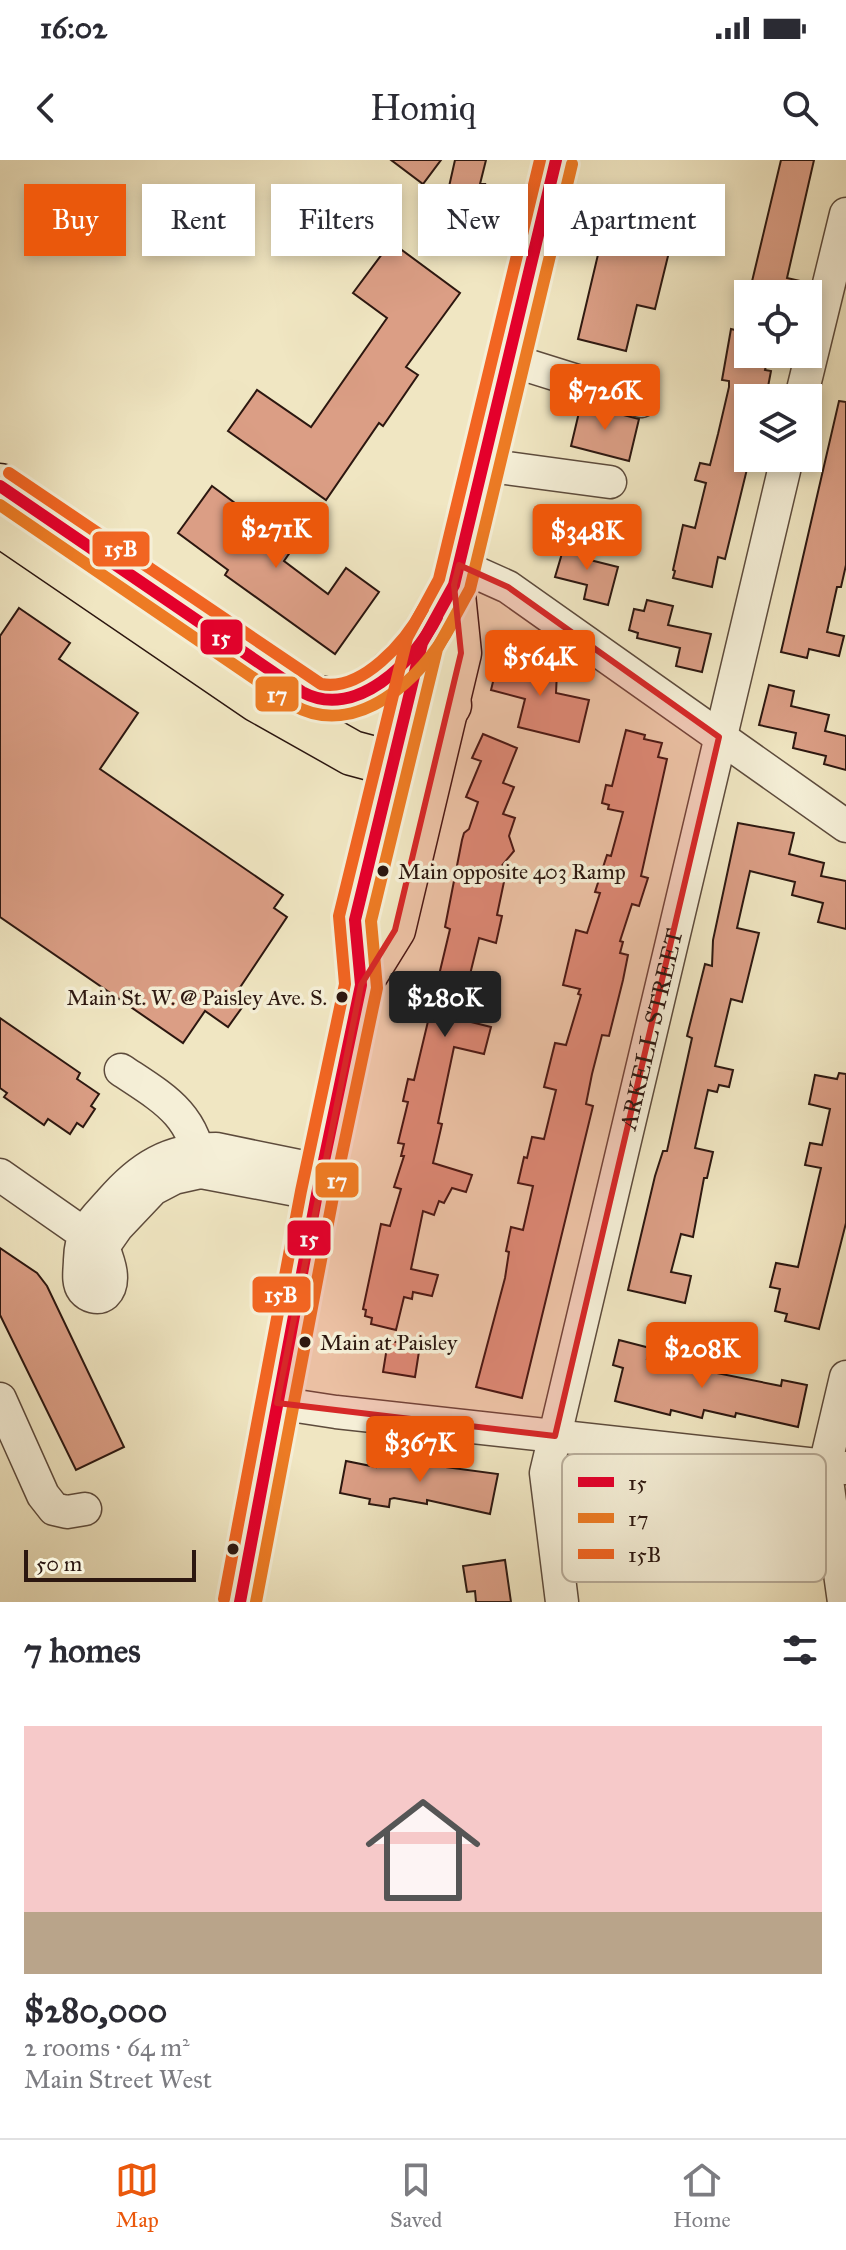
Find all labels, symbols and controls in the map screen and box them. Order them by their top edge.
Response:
text: 16:02 [40,10,107,46]
icon: back [24,86,68,130]
text: Homiq [370,86,476,130]
icon: search [778,86,822,130]
chip: Buy [24,184,126,256]
chip: Rent [142,184,255,256]
chip: Filters [271,184,402,256]
chip: New [418,184,528,256]
chip: Apartment [544,184,725,256]
map controls [734,280,822,472]
button: locate [734,280,822,368]
pin: $726K [549,364,661,432]
text: $726K [568,374,642,406]
button: layers [734,384,822,472]
pin: $271K [220,502,332,570]
pin: $348K [531,504,643,572]
text: $271K [241,512,311,544]
text: $348K [551,514,623,546]
line badge: 15B [91,530,151,568]
text: 15B [104,535,138,562]
line badge: 15 [199,618,244,656]
text: 15 [212,624,231,651]
pin: $564K [484,630,596,698]
text: $564K [503,640,577,672]
line badge: 17 [254,675,300,713]
text: 17 [267,681,287,708]
place label: Main opposite 403 Ramp [398,858,626,885]
marker: Main opposite 403 Ramp [375,863,391,879]
street label: ARKELL STREET [613,926,690,1134]
pin: $280K [389,971,501,1039]
text: $280K [407,981,483,1013]
place label: Main St. W. @ Paisley Ave. S. [67,984,327,1011]
marker: Main St. W. @ Paisley Ave. S. [334,989,350,1005]
line badge: 17 [314,1161,360,1199]
text: 17 [327,1167,347,1194]
line badge: 15 [286,1219,332,1257]
text: 15 [300,1225,319,1252]
line badge: 15B [251,1275,312,1314]
text: 15B [264,1281,298,1308]
pin: $208K [646,1322,758,1390]
place label: Main at Paisley [320,1329,458,1356]
text: $208K [664,1332,740,1364]
marker: Main at Paisley [297,1334,313,1350]
pin: $367K [364,1416,476,1484]
text: $367K [384,1426,456,1458]
legend [562,1454,826,1582]
text: 15 [628,1469,647,1496]
text: 17 [628,1505,648,1532]
unlabelled marker [225,1541,241,1557]
text: 15B [628,1541,661,1568]
scale bar [24,1546,196,1582]
text: 50 m [36,1550,82,1577]
icon: filters [778,1628,822,1672]
text: 7 homes [24,1630,141,1671]
icon: home [351,1778,495,1922]
text: $280,000 [24,1990,167,2031]
text: 2 rooms · 64 m² [24,2031,190,2063]
text: Main Street West [24,2063,212,2095]
tab: Map [115,2158,159,2233]
tab: Saved [390,2158,442,2233]
tab: Home [673,2158,731,2233]

